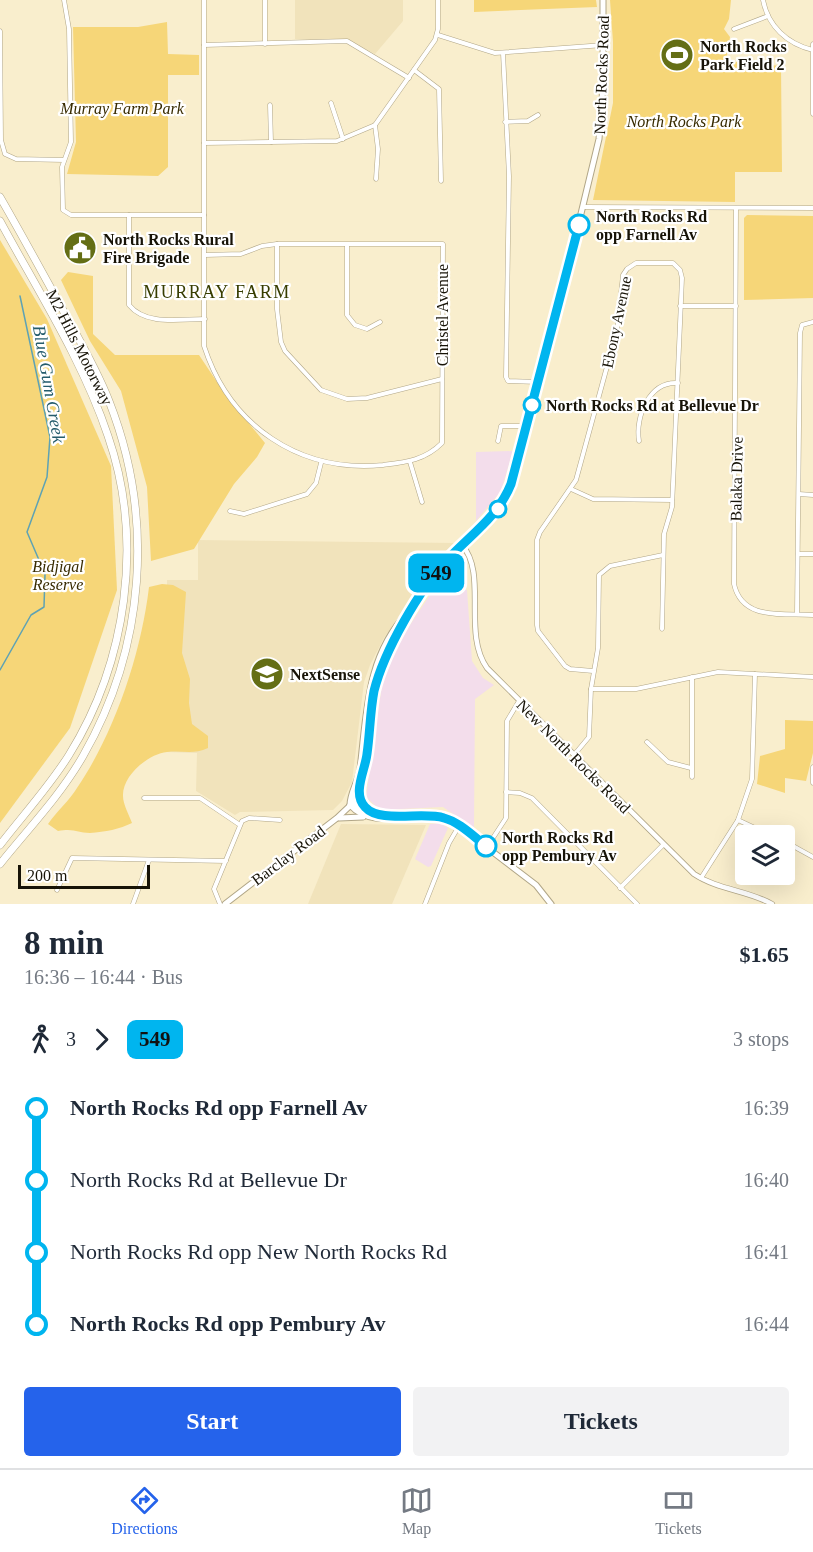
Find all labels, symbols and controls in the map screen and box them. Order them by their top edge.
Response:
street label: North Rocks Road [591,15,612,135]
sports icon: North Rocks Park Field 2 [659,37,695,73]
place label: North Rocks Park Field 2 [700,38,787,73]
park label: Murray Farm Park [59,100,185,118]
park label: North Rocks Park [626,113,742,130]
place label: North Rocks Rd opp Farnell Av [596,208,707,244]
marker: North Rocks Rd opp Farnell Av [568,214,590,236]
public building icon: North Rocks Rural Fire Brigade [62,230,98,266]
place label: North Rocks Rural Fire Brigade [103,231,234,267]
street label: Christel Avenue [434,264,451,366]
street label: Ebony Avenue [598,275,635,370]
district label: MURRAY FARM [143,282,291,302]
street label: M2 Hills Motorway [42,286,116,409]
water label: Blue Gum Creek [29,324,69,445]
marker: North Rocks Rd at Bellevue Dr [523,396,541,414]
place label: North Rocks Rd at Bellevue Dr [546,397,759,414]
street label: Balaka Drive [727,436,746,522]
unlabelled marker [489,500,507,518]
line badge: 549 [402,554,470,592]
park label: Bidjigal Reserve [32,558,84,593]
text: 549 [420,561,452,585]
school or university icon: NextSense [249,656,285,692]
place label: NextSense [290,666,360,683]
street label: New North Rocks Road [513,696,634,817]
street label: Barclay Road [248,822,329,889]
map controls [735,825,795,885]
button: layers [735,825,795,885]
place label: North Rocks Rd opp Pembury Av [502,829,616,865]
marker: North Rocks Rd opp Pembury Av [475,835,497,857]
scale bar [18,862,150,890]
text: 200 m [27,867,67,884]
text: 8 min [24,925,104,961]
text: $1.65 [740,942,789,967]
text: 16:36 – 16:44 · Bus [24,966,183,988]
icon: walk [24,1023,57,1056]
icon: forward [85,1023,118,1056]
text: 549 [139,1027,171,1051]
text: 3 [66,1028,76,1050]
text: 3 stops [733,1028,789,1050]
text: North Rocks Rd opp Farnell Av [70,1095,367,1120]
text: 16:39 [743,1097,789,1119]
text: North Rocks Rd at Bellevue Dr [70,1167,347,1192]
text: 16:40 [743,1169,789,1191]
text: North Rocks Rd opp New North Rocks Rd [70,1239,447,1264]
text: 16:41 [743,1241,789,1263]
text: North Rocks Rd opp Pembury Av [70,1311,386,1336]
text: 16:44 [743,1313,789,1335]
button: Start [24,1387,401,1456]
button: Tickets [413,1387,789,1456]
tab: Directions [111,1484,178,1538]
tab: Map [400,1484,433,1538]
tab: Tickets [655,1484,702,1538]

